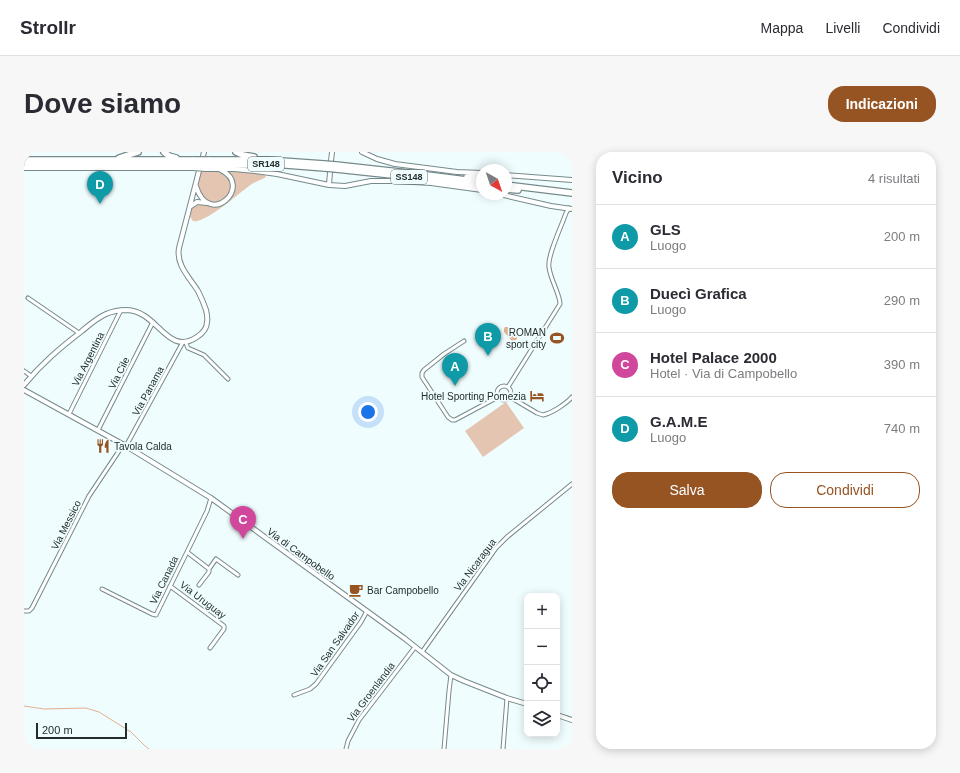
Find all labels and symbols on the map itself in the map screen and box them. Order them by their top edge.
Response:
road number: SR148 [248,157,284,171]
north arrow [476,164,512,200]
road number: SS148 [391,170,427,184]
pin: D [87,171,113,204]
pin: B [475,323,501,356]
place label: ROMAN sport city [506,327,546,350]
street label: Via Argentina [70,330,107,388]
sports icon: ROMAN sport city [549,330,565,346]
pin: A [442,353,468,386]
street label: Via Cile [106,355,132,391]
street label: Via Panama [130,364,166,417]
hotel icon: Hotel Sporting Pomezia [529,388,545,404]
place label: Hotel Sporting Pomezia [421,391,526,402]
your location [358,402,378,422]
restaurant icon: Tavola Calda [95,438,111,454]
place label: Tavola Calda [114,441,172,452]
street label: Via Messico [49,498,83,551]
pin: C [230,506,256,539]
street label: Via di Campobello [265,526,337,583]
street label: Via Nicaragua [452,536,499,593]
street label: Via Canada [148,554,181,606]
street label: Via Uruguay [178,579,228,621]
cafe icon: Bar Campobello [348,582,364,598]
place label: Bar Campobello [367,585,439,596]
street label: Via San Salvador [308,609,362,679]
street label: Via Groenlandia [345,660,397,724]
scale bar [36,721,127,740]

